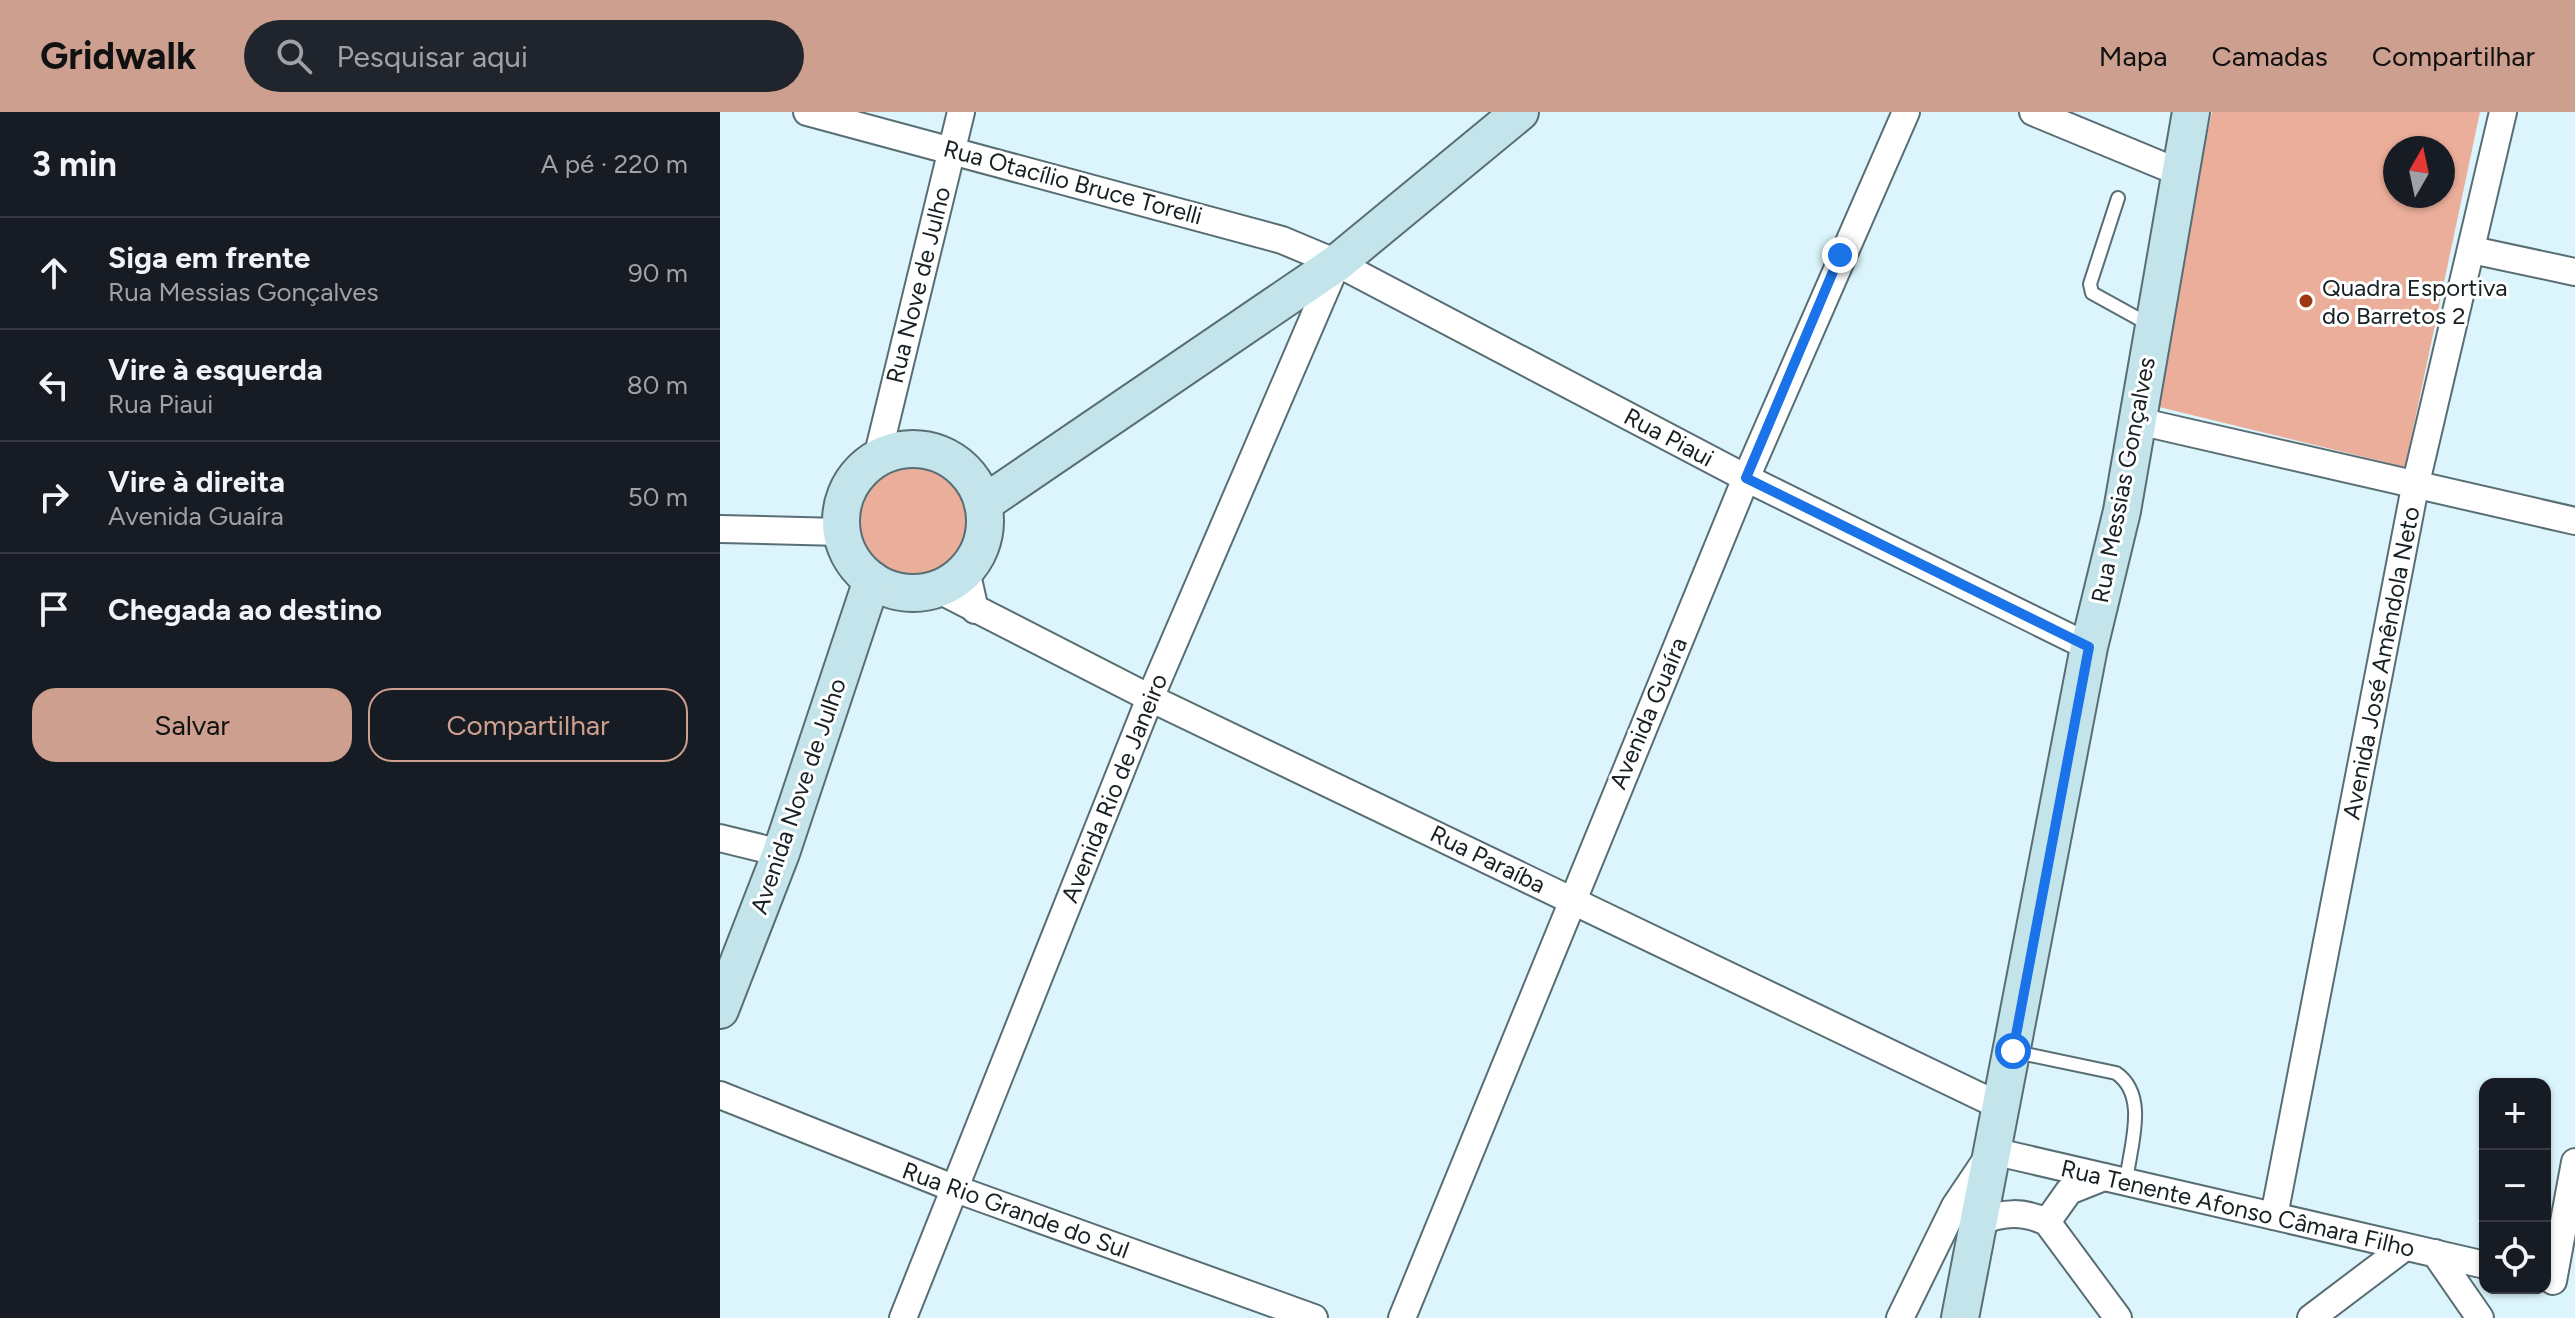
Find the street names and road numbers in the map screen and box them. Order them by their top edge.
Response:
street label: Rua Otacílio Bruce Torelli [940,133,1206,231]
street label: Rua Nove de Julho [880,184,956,386]
street label: Rua Messias Gonçalves [2085,355,2161,605]
street label: Rua Piaui [1619,401,1719,473]
street label: Avenida José Amêndola Neto [2336,504,2426,822]
street label: Avenida Guaíra [1603,633,1693,793]
street label: Avenida Rio de Janeiro [1055,669,1173,907]
street label: Avenida Nove de Julho [744,674,852,918]
street label: Rua Paraíba [1426,819,1550,899]
street label: Rua Tenente Afonso Câmara Filho [2058,1153,2418,1263]
street label: Rua Rio Grande do Sul [899,1155,1133,1265]

